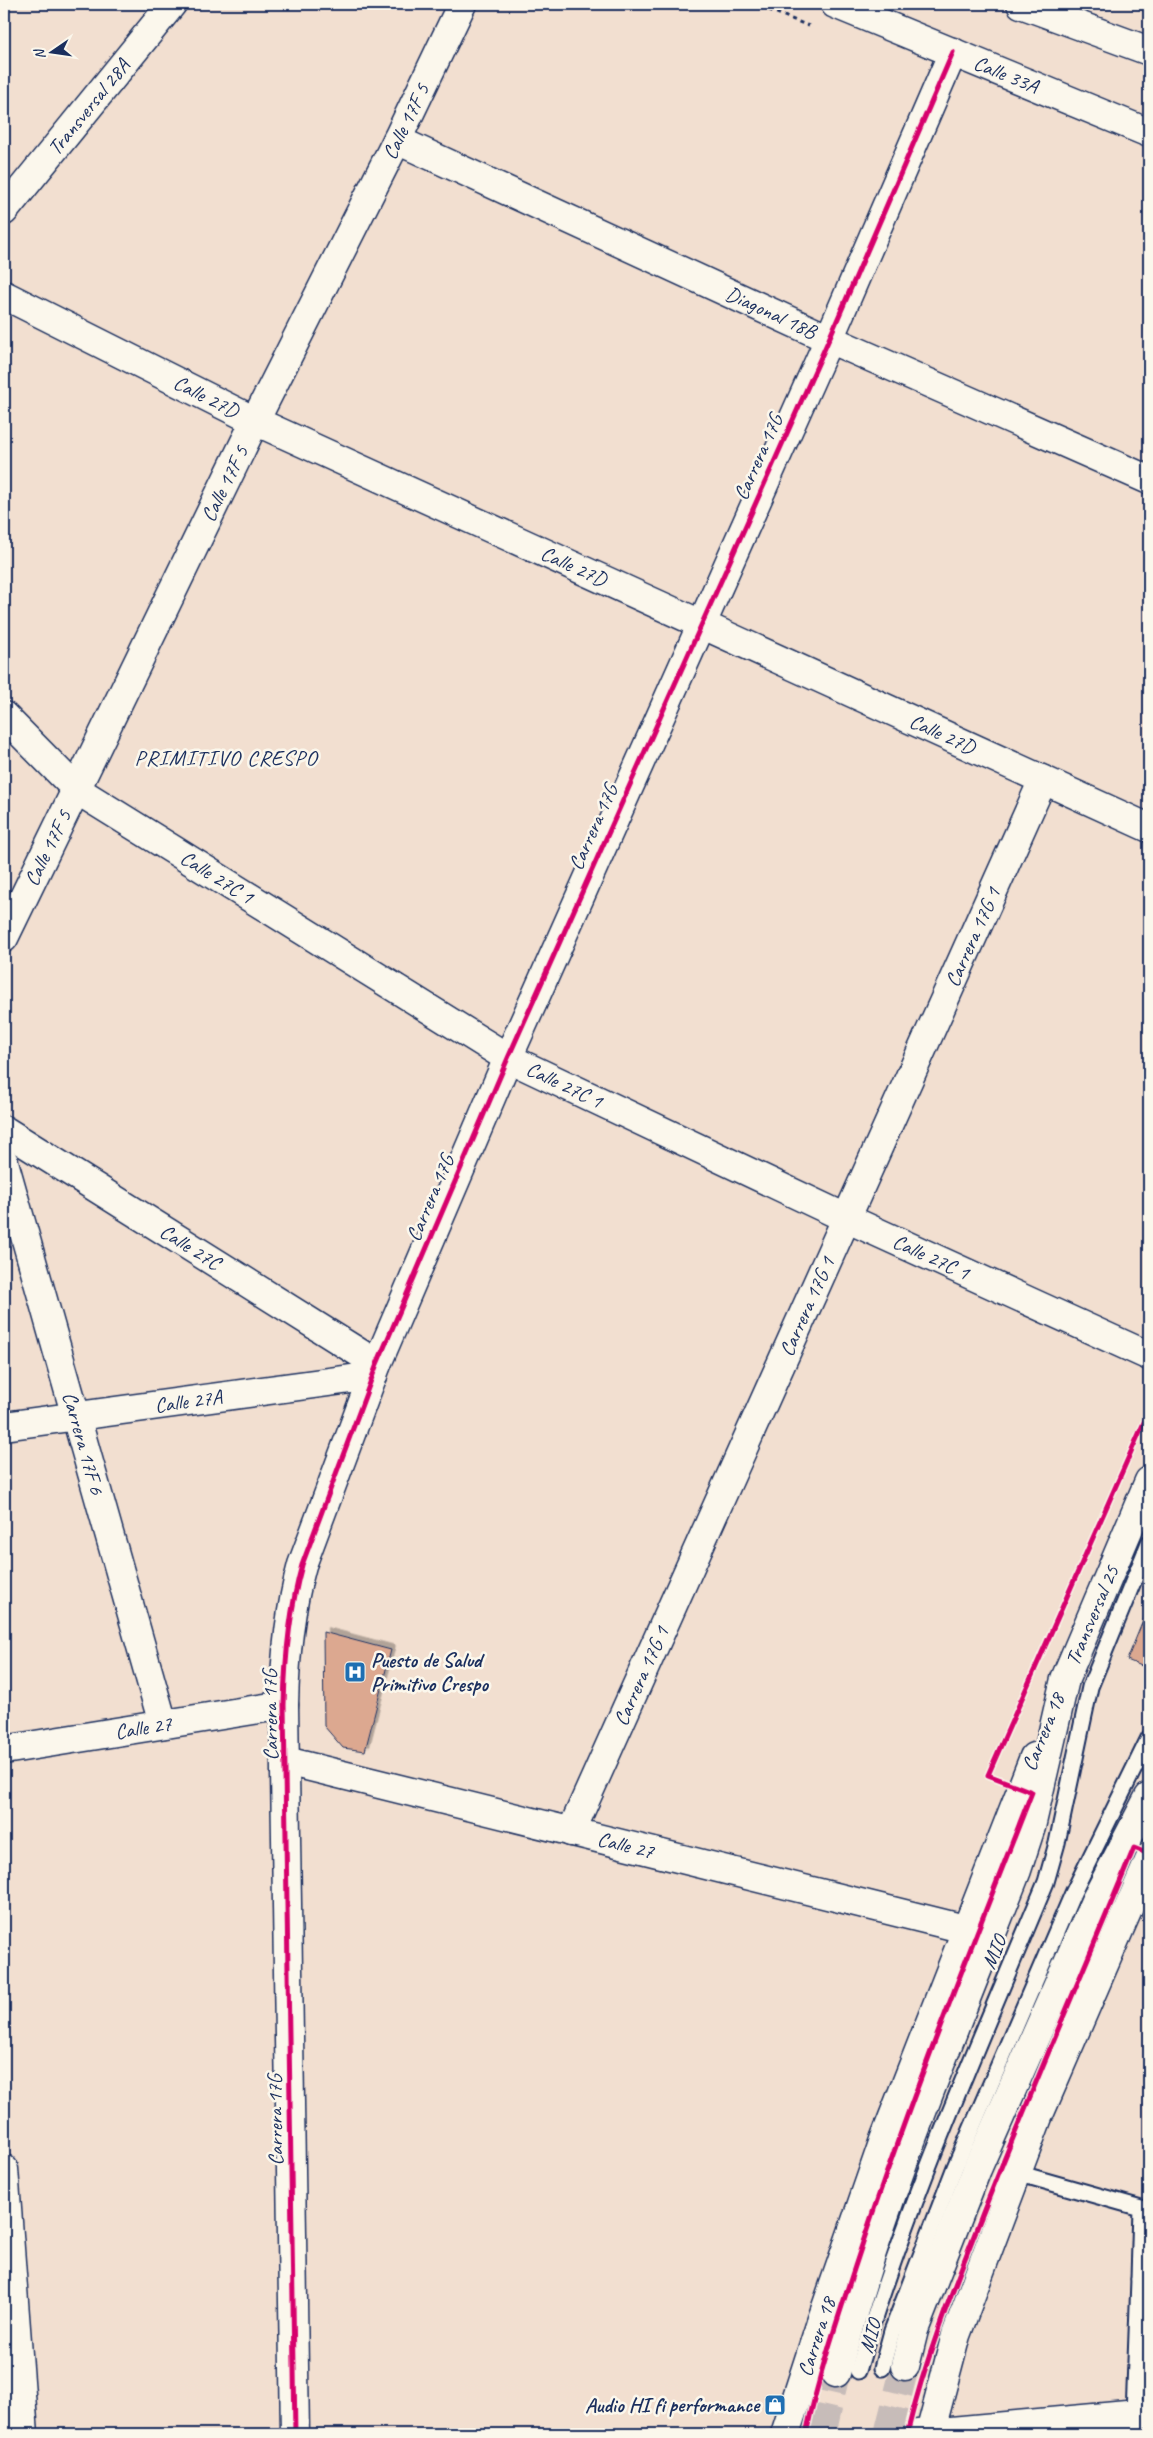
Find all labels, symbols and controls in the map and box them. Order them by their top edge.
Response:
north arrow [28,28,78,78]
text: N [30,46,49,61]
street label: Calle 33A [970,49,1044,100]
street label: Transversal 28A [42,52,136,160]
street label: Calle 17F 5 [376,78,436,164]
street label: Diagonal 18B [722,280,823,345]
street label: Calle 27D [169,369,244,424]
street label: Carrera 17G [728,407,790,504]
street label: Calle 17F 5 [195,440,255,526]
street label: Calle 27D [537,540,612,593]
street label: Calle 27D [905,708,981,761]
district label: PRIMITIVO CRESPO [135,744,318,772]
street label: Carrera 17G [563,777,625,874]
street label: Calle 17F 5 [18,804,78,890]
street label: Calle 27C 1 [176,845,260,911]
street label: Carrera 17G 1 [939,882,1007,991]
street label: Calle 27C 1 [522,1056,608,1115]
street label: Carrera 17G [400,1148,461,1245]
street label: Calle 27C [155,1218,227,1277]
street label: Calle 27C 1 [889,1228,975,1286]
street label: Carrera 17G 1 [773,1251,841,1360]
street label: Calle 27A [153,1383,225,1418]
street label: Carrera 17F 6 [57,1389,110,1498]
street label: Transversal 25 [1059,1560,1125,1669]
street label: Carrera 17G 1 [607,1621,675,1730]
place label: Puesto de Salud Primitivo Crespo [371,1647,489,1697]
hospital icon: Puesto de Salud Primitivo Crespo [343,1660,367,1684]
street label: Carrera 17G [256,1666,284,1761]
street label: Carrera 18 [1016,1687,1071,1775]
street label: Calle 27 [113,1710,175,1745]
street label: Calle 27 [595,1826,658,1865]
street label: MIO [975,1929,1014,1973]
street label: Carrera 17G [261,2071,289,2166]
street label: Carrera 18 [791,2292,842,2380]
street label: MIO [853,2314,888,2356]
place label: Audio HI fi performance [585,2392,761,2418]
shop icon: Audio HI fi performance [763,2393,787,2417]

